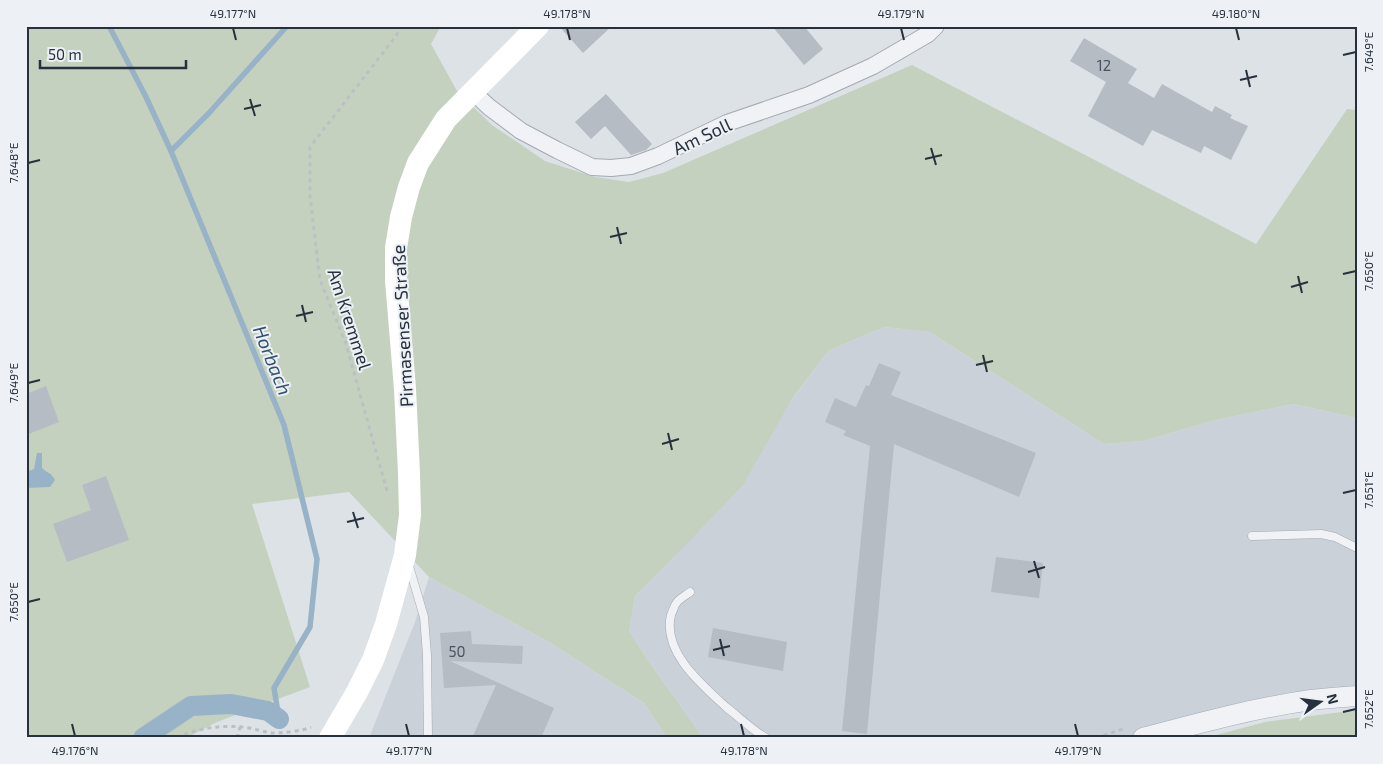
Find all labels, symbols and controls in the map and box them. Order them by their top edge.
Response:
text: 49.177°N [210,6,256,20]
text: 49.178°N [543,6,591,20]
text: 49.179°N [877,6,925,20]
text: 49.180°N [1212,6,1260,20]
text: 7.649°E [1361,31,1375,72]
scale bar [40,38,186,70]
text: 50 m [48,45,82,63]
house number: 12 [1097,56,1111,74]
street label: Am Soll [669,113,735,159]
text: 7.648°E [6,142,20,183]
street label: Pirmasenser Straße [387,244,417,408]
text: 7.650°E [1361,251,1375,291]
street label: Am Kremmel [323,266,377,373]
water label: Horbach [249,322,297,398]
text: 7.649°E [6,362,20,403]
text: 7.651°E [1361,471,1375,509]
text: 7.650°E [6,582,20,622]
house number: 50 [448,642,466,660]
north arrow [1296,676,1346,726]
text: 7.652°E [1361,689,1375,729]
text: N [1324,692,1343,706]
text: 49.176°N [51,743,99,757]
text: 49.177°N [386,743,432,757]
text: 49.178°N [720,743,768,757]
text: 49.179°N [1054,743,1102,757]

